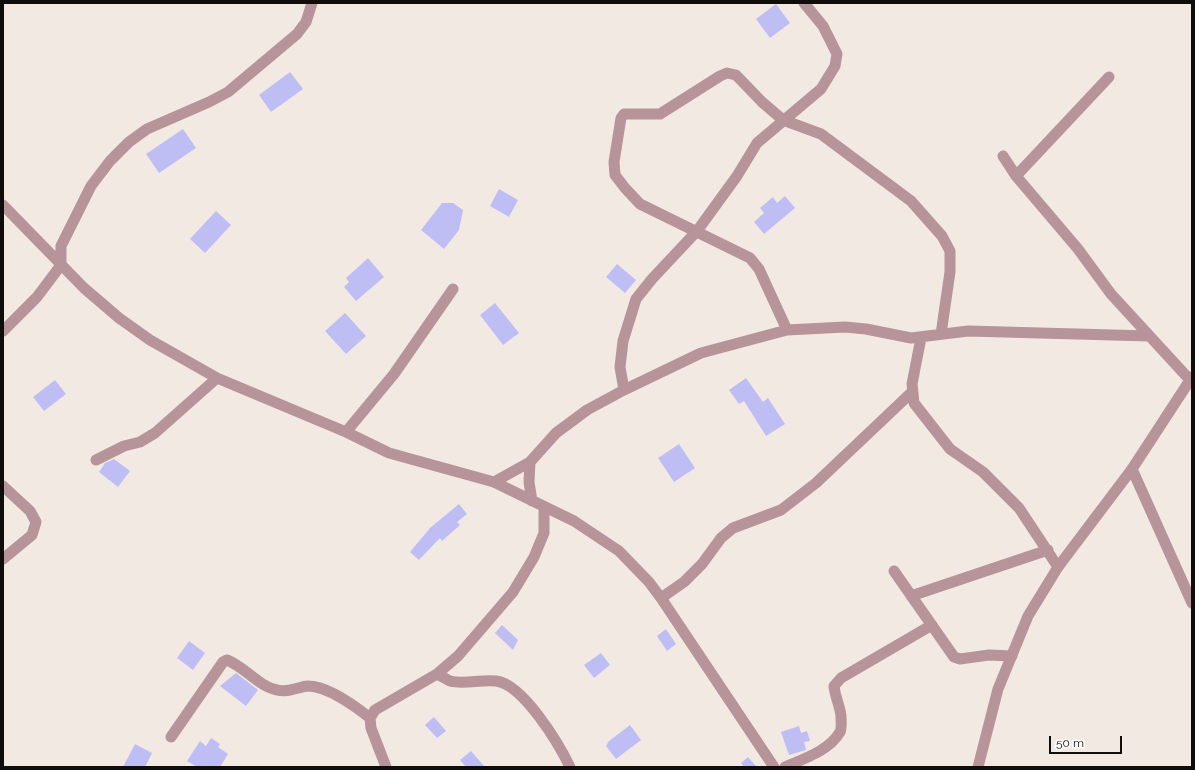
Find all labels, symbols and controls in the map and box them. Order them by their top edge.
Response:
scale bar [1051,728,1124,754]
text: 50 m [1056,736,1084,750]

